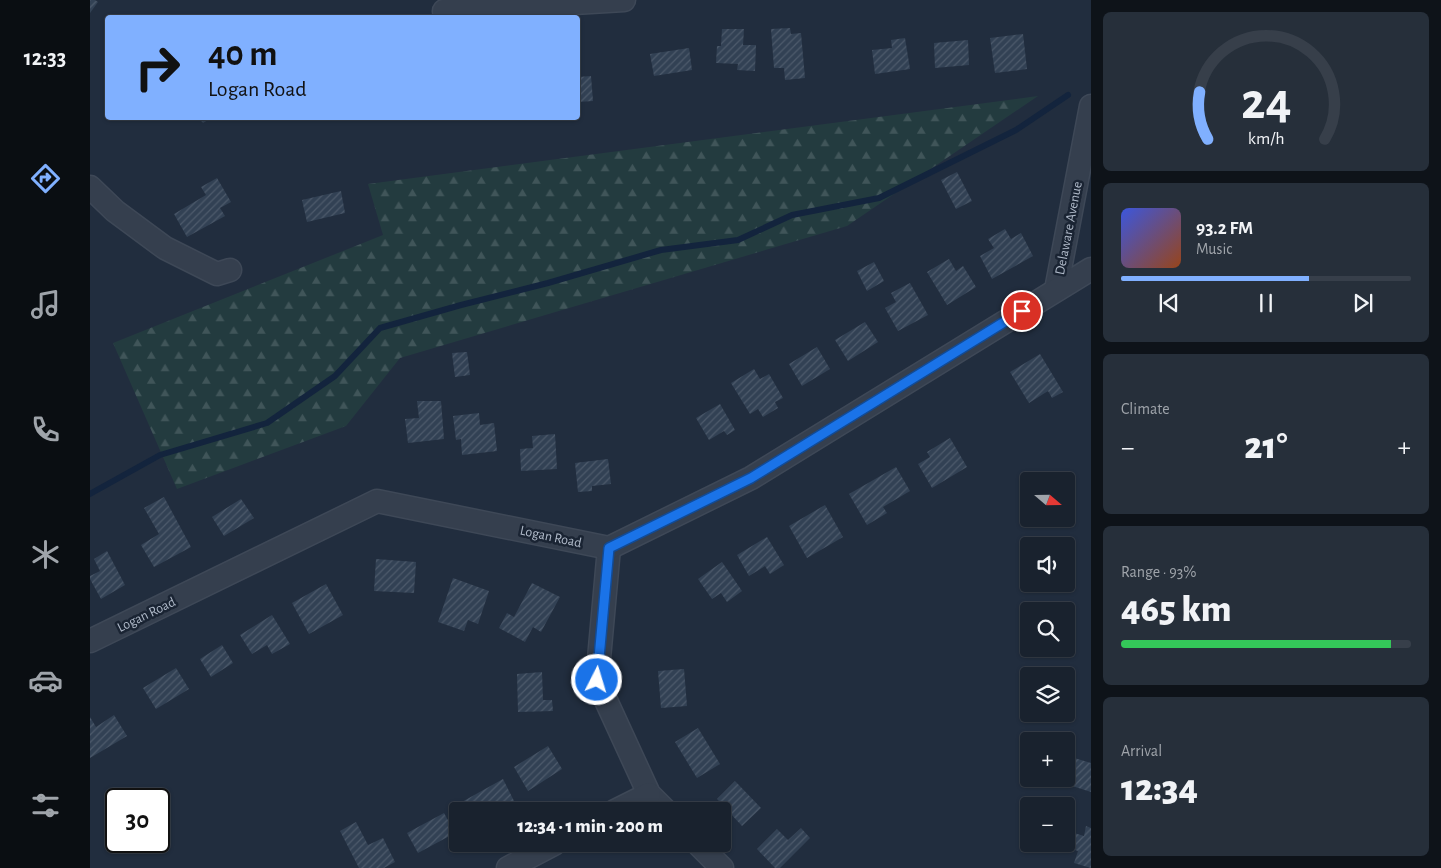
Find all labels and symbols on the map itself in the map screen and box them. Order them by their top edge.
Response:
street label: Delaware Avenue [1053,180,1085,276]
pin [1001,290,1043,332]
north arrow [1020,472,1075,528]
street label: Logan Road [519,524,583,550]
street label: Logan Road [115,595,178,635]
position arrow [570,653,622,705]
speed limit sign: 30 [105,788,170,853]

